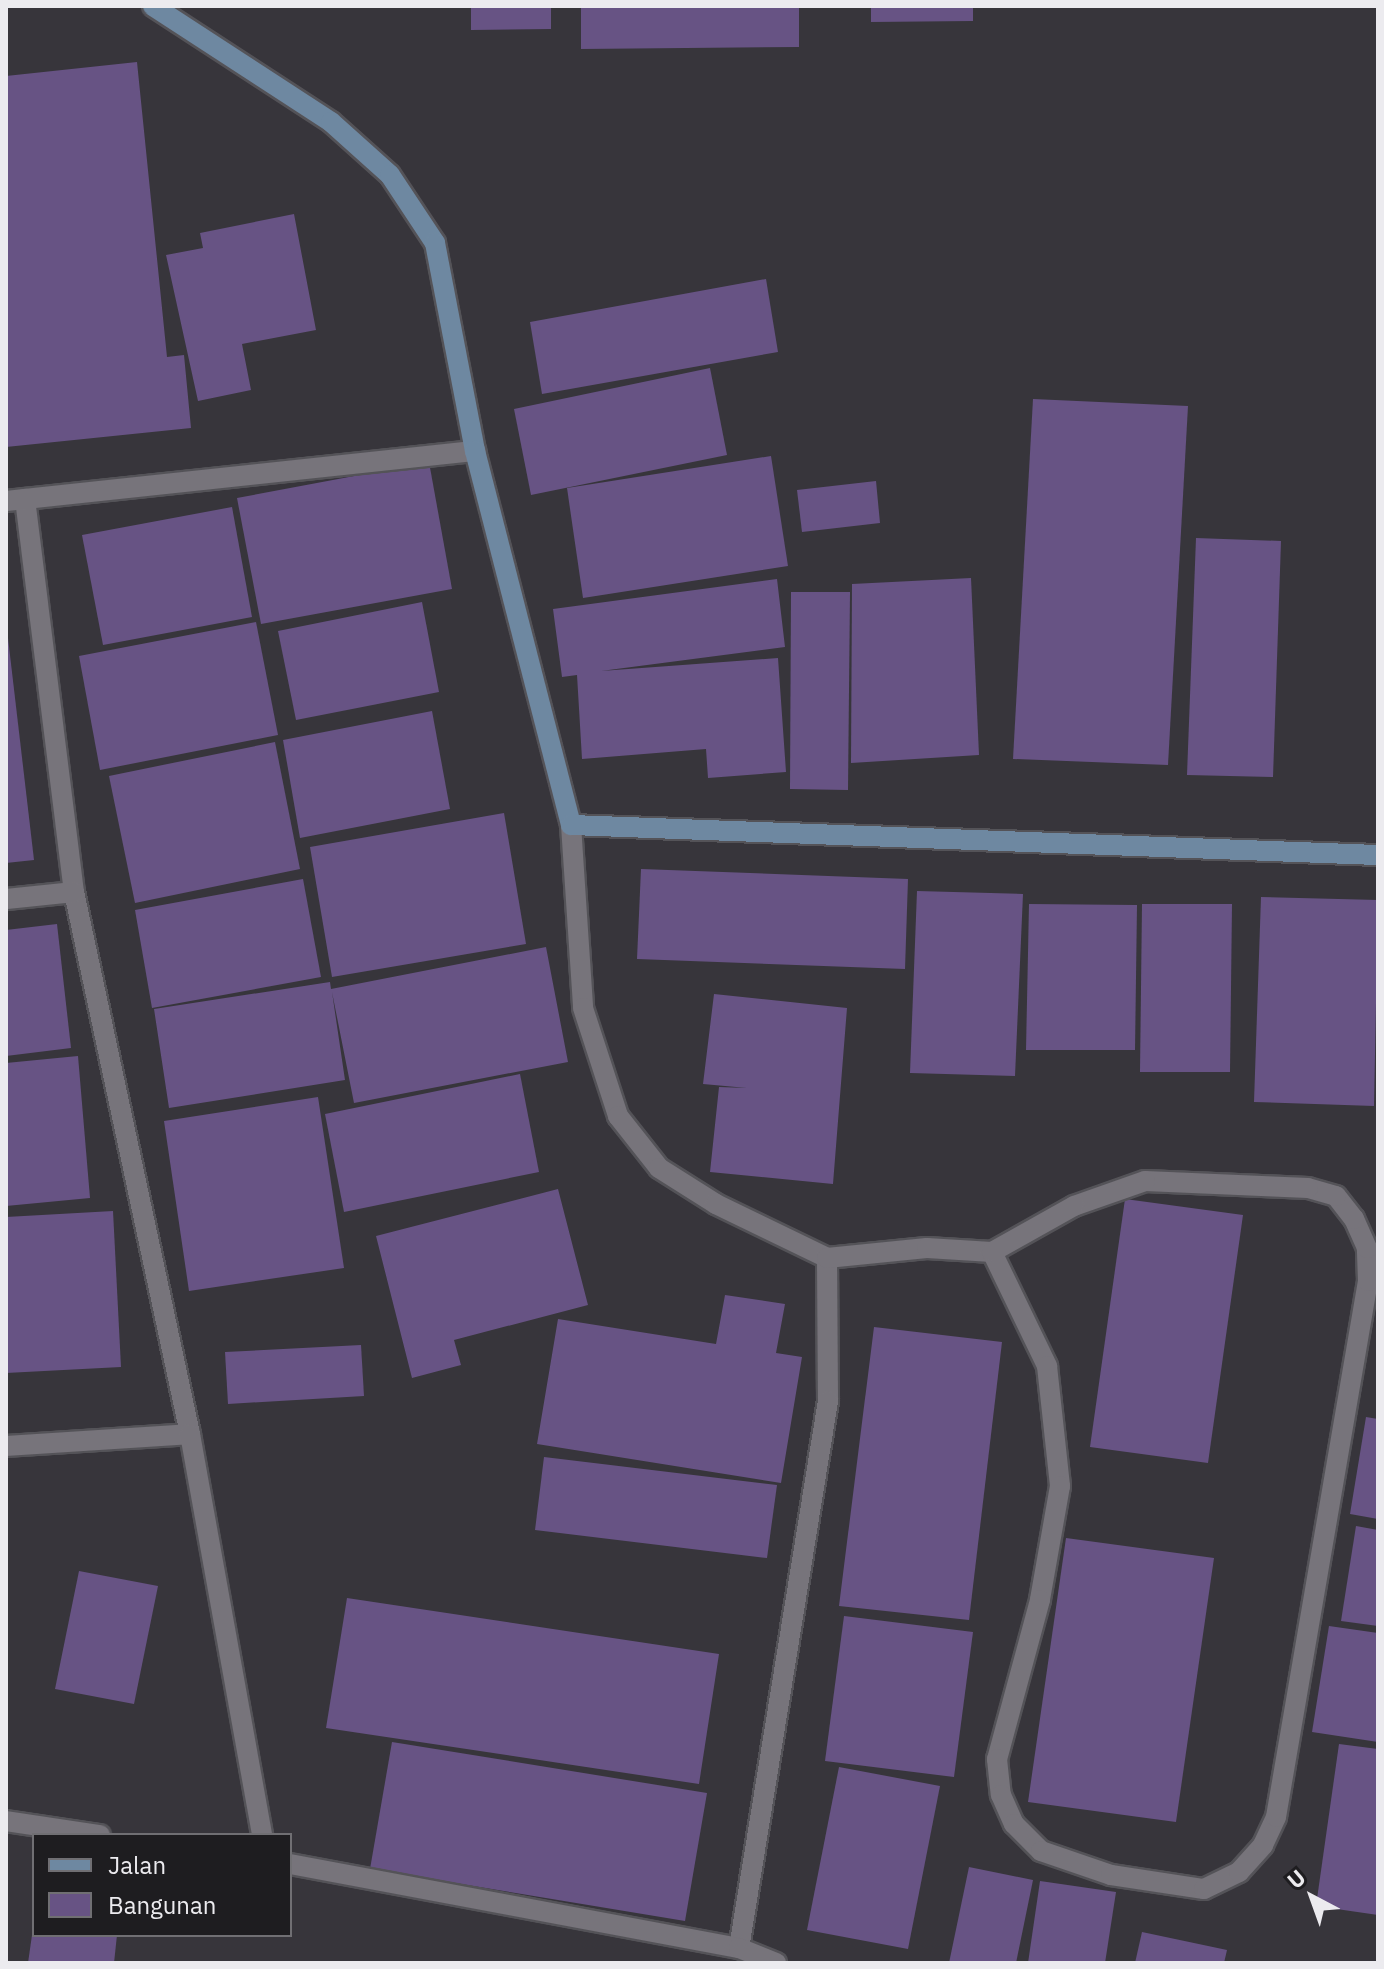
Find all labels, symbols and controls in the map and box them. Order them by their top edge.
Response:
legend [32,1833,292,1937]
text: Jalan [108,1849,166,1881]
north arrow [1272,1857,1352,1937]
text: U [1281,1863,1311,1894]
text: Bangunan [108,1889,216,1921]

